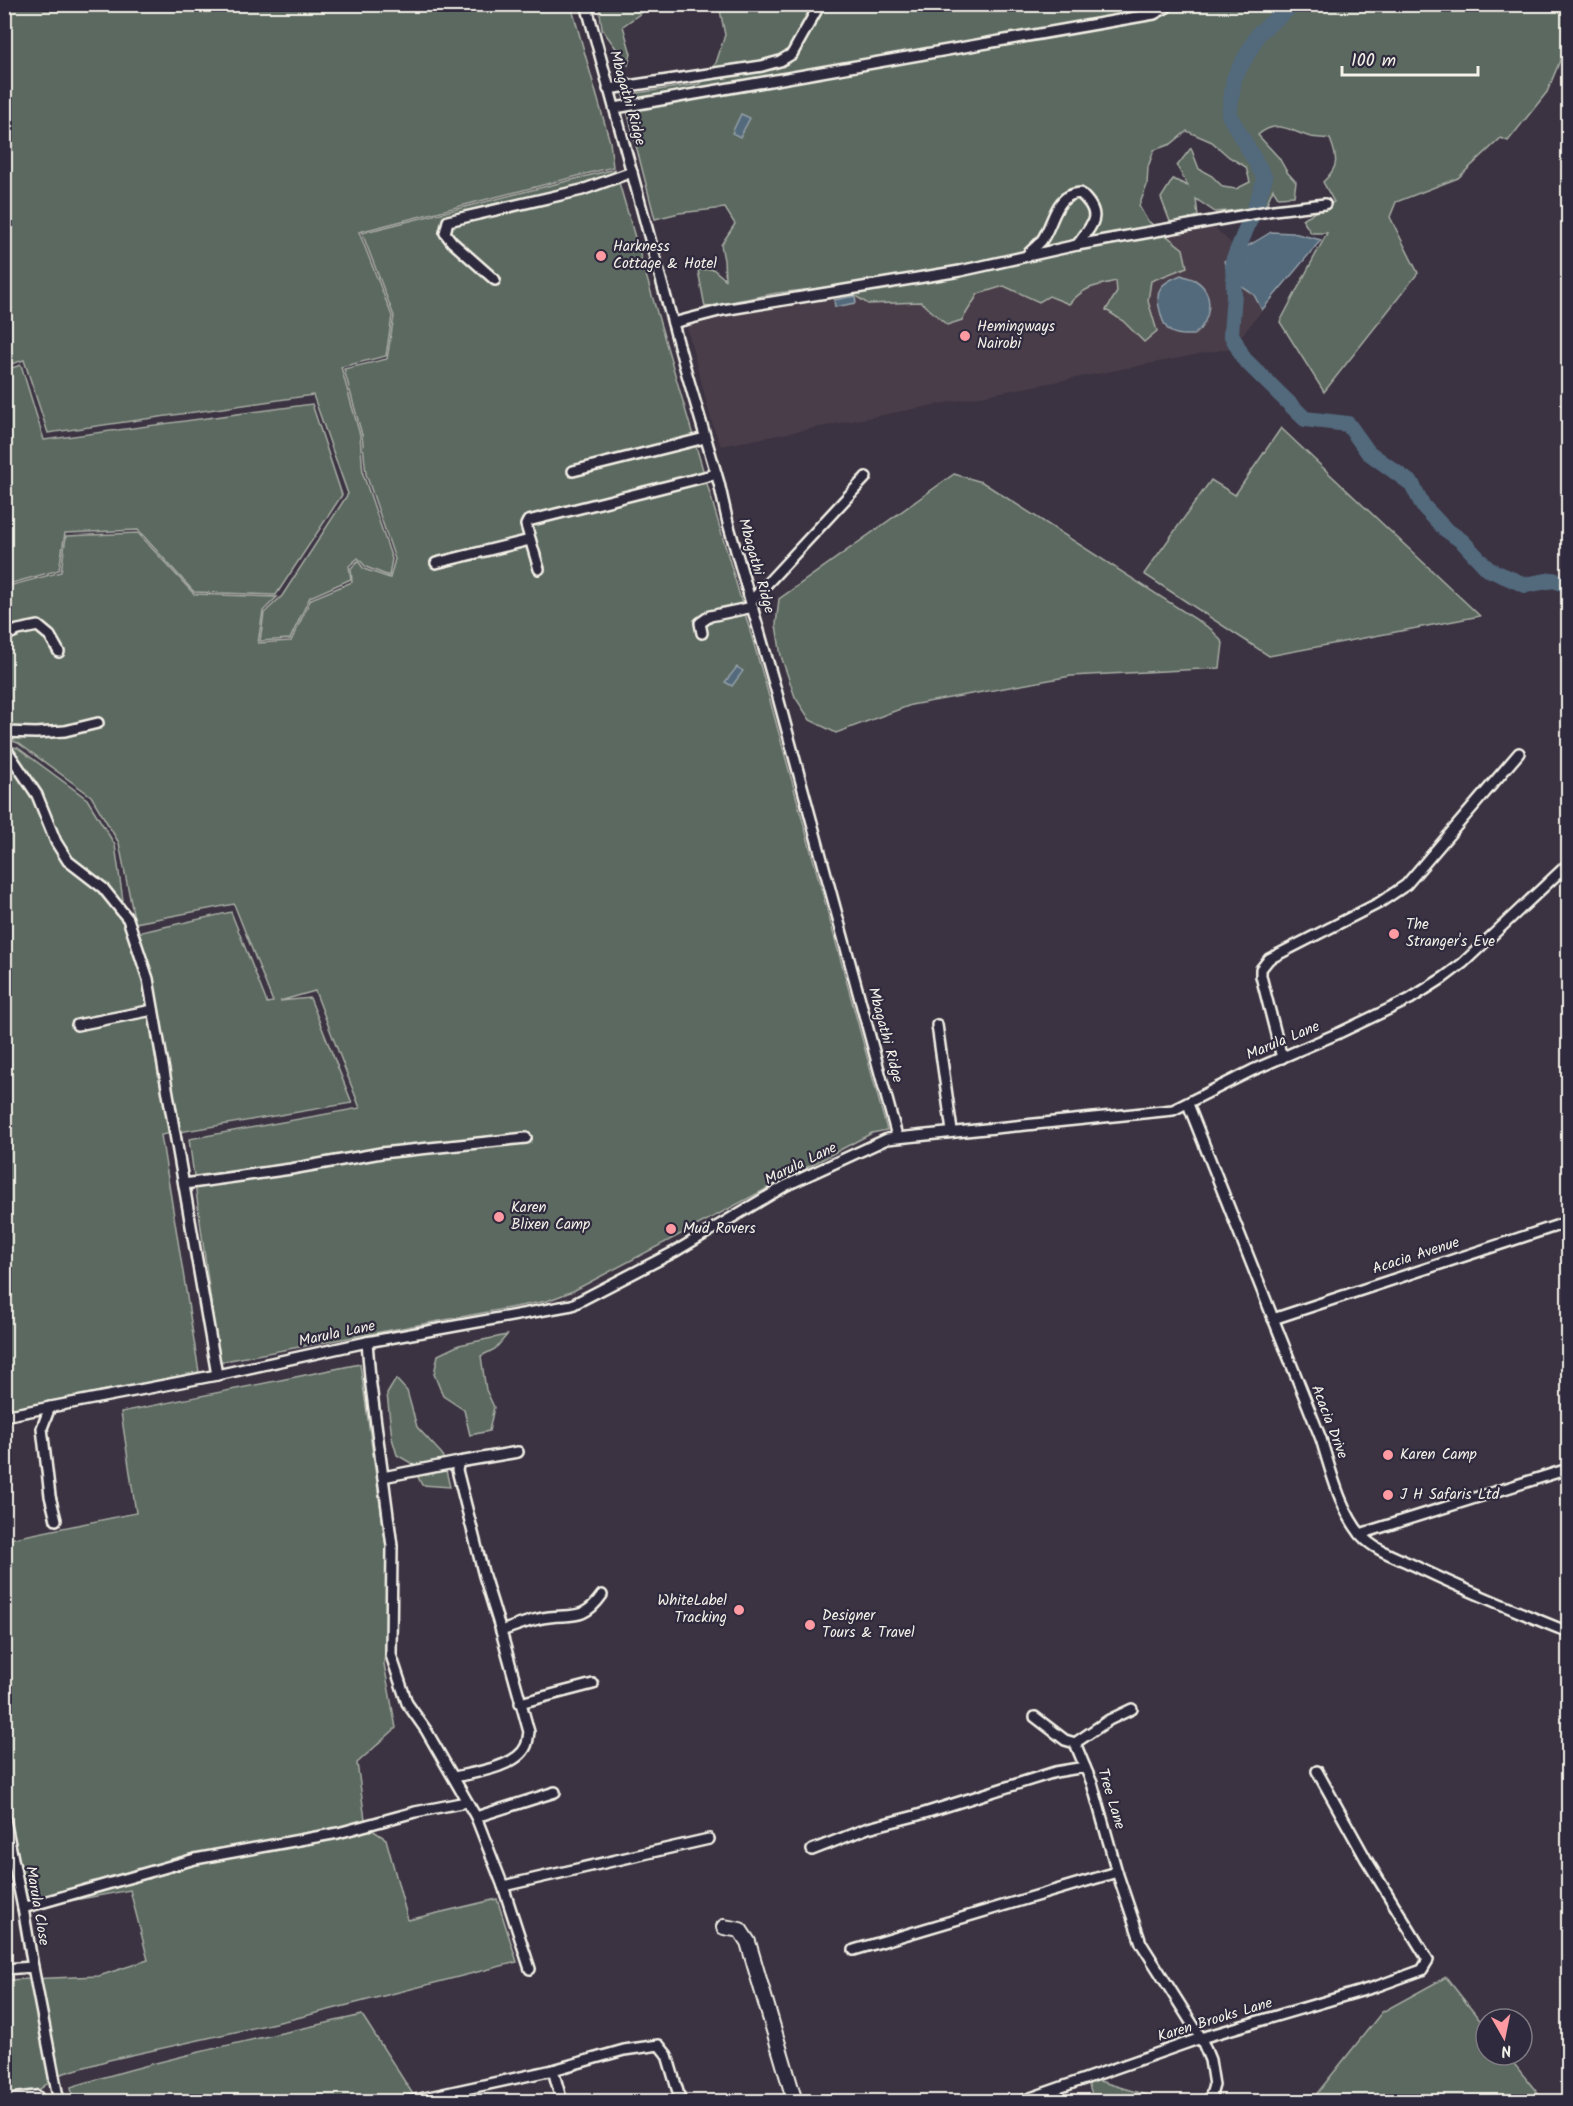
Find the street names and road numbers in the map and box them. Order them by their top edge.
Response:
street label: Mbagathi Ridge [602,48,652,149]
street label: Mbagathi Ridge [731,516,781,617]
street label: Mbagathi Ridge [861,985,909,1086]
street label: Marula Lane [1243,1015,1324,1067]
street label: Marula Lane [761,1136,841,1192]
street label: Acacia Avenue [1369,1231,1463,1281]
street label: Marula Lane [296,1314,378,1354]
street label: Acacia Drive [1304,1382,1354,1463]
street label: Tree Lane [1090,1766,1132,1833]
street label: Marula Close [18,1864,56,1948]
street label: Karen Brooks Lane [1155,1991,1276,2049]

